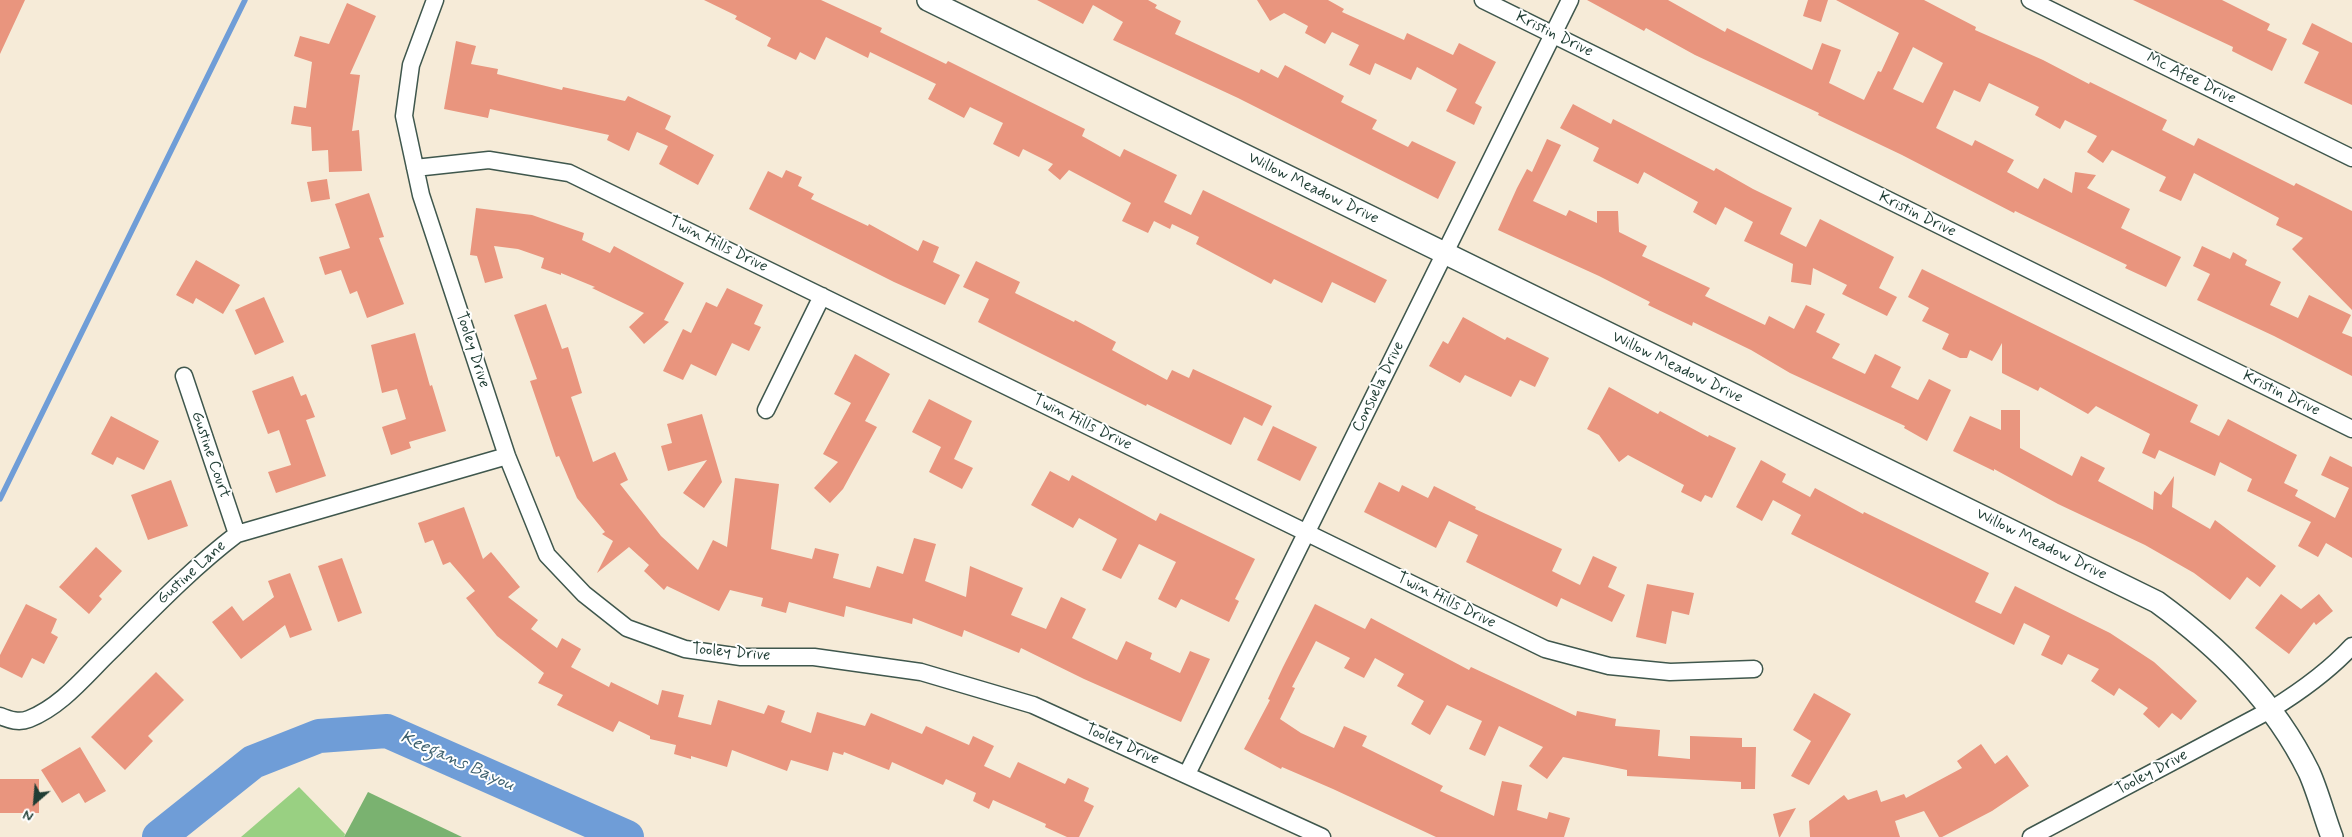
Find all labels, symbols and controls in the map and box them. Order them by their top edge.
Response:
street label: Kristin Drive [1512,8,1596,62]
street label: Mc Afee Drive [2143,49,2239,109]
street label: Willow Meadow Drive [1244,149,1382,229]
street label: Kristin Drive [1875,188,1959,242]
street label: Twin Hills Drive [665,213,771,277]
street label: Tooley Drive [451,309,493,391]
street label: Willow Meadow Drive [1608,328,1746,408]
street label: Consuela Drive [1349,339,1409,435]
street label: Kristin Drive [2239,367,2323,421]
street label: Twin Hills Drive [1029,391,1135,455]
street label: Gustine Court [186,409,234,501]
street label: Willow Meadow Drive [1972,505,2110,585]
street label: Gustine Lane [153,537,231,609]
street label: Twin Hills Drive [1393,569,1499,633]
street label: Tooley Drive [691,640,771,666]
street label: Tooley Drive [1082,720,1162,770]
water label: Keegans Bayou [397,727,517,797]
street label: Tooley Drive [2113,746,2191,800]
north arrow [10,777,60,827]
text: N [20,805,36,826]

